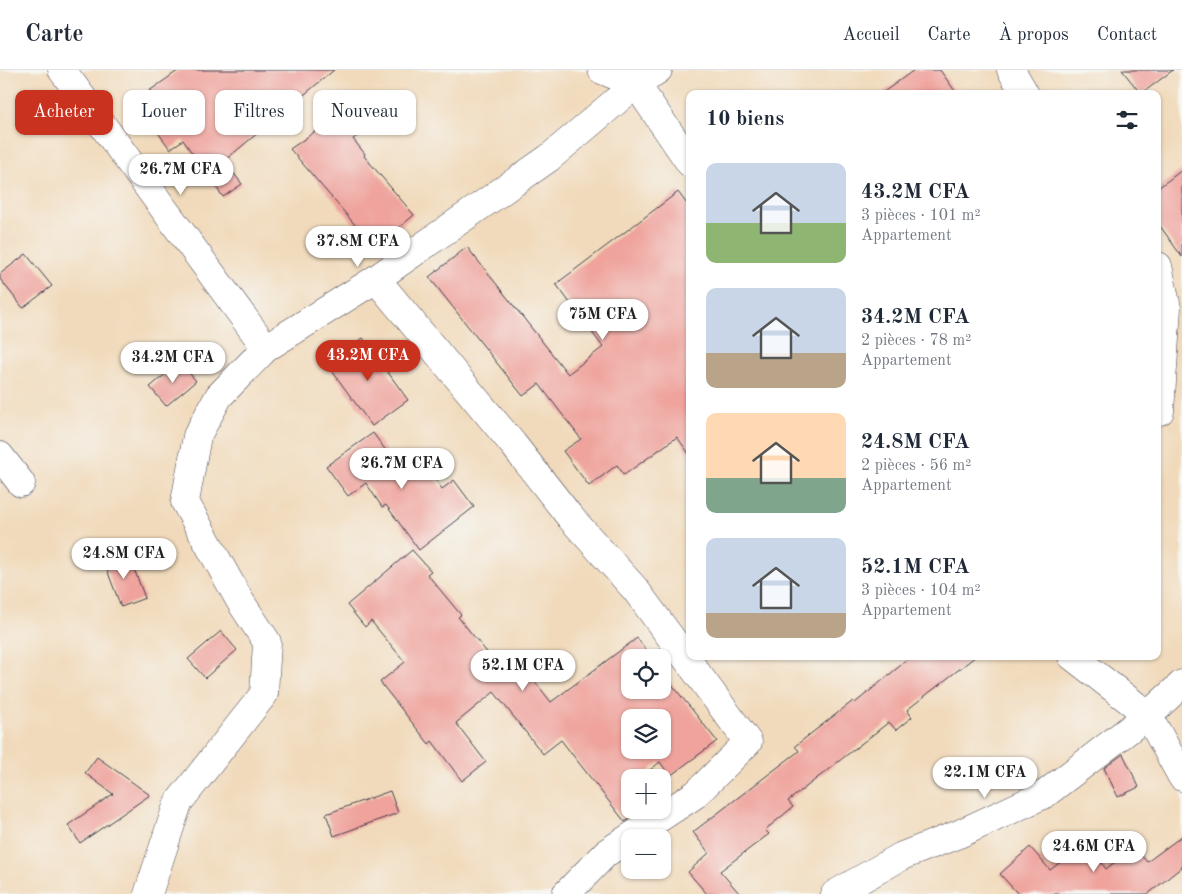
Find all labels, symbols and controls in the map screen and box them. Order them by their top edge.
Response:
text: Carte [25,23,84,47]
text: Accueil [842,26,900,44]
text: Carte [928,26,970,44]
text: À propos [998,26,1069,44]
text: Contact [1097,26,1157,44]
chip: Acheter [15,90,113,135]
chip: Louer [123,90,205,135]
chip: Filtres [215,90,303,135]
chip: Nouveau [313,90,416,135]
icon: filters [1113,106,1141,134]
text: 10 biens [706,109,784,130]
pin: 26.7M CFA [124,154,238,196]
text: 26.7M CFA [140,162,222,178]
text: 43.2M CFA [861,182,970,203]
icon: home [746,183,806,243]
text: 3 pièces · 101 m² [861,208,981,224]
pin: 37.8M CFA [301,226,415,268]
text: Appartement [861,228,952,244]
text: 37.8M CFA [317,234,399,250]
pin: 75M CFA [557,298,649,341]
text: 75M CFA [568,307,638,323]
text: 34.2M CFA [861,307,970,328]
icon: home [746,308,806,368]
text: 2 pièces · 78 m² [861,333,971,349]
pin: 43.2M CFA [311,340,425,382]
pin: 34.2M CFA [116,342,230,384]
text: 43.2M CFA [327,348,409,364]
text: 34.2M CFA [132,350,214,366]
text: Appartement [861,353,952,369]
text: 24.8M CFA [861,432,970,453]
icon: home [746,433,806,493]
pin: 26.7M CFA [345,448,459,490]
text: 26.7M CFA [361,456,443,472]
text: 2 pièces · 56 m² [861,458,971,474]
text: Appartement [861,478,952,494]
pin: 24.8M CFA [67,538,181,580]
text: 24.8M CFA [83,546,165,562]
text: 52.1M CFA [861,557,970,578]
icon: home [746,558,806,618]
text: 3 pièces · 104 m² [861,583,981,599]
text: Appartement [861,603,952,619]
map controls [621,649,671,879]
button: locate [621,649,671,699]
pin: 52.1M CFA [466,650,580,692]
text: 52.1M CFA [482,658,564,674]
button: layers [621,709,671,759]
pin: 22.1M CFA [928,756,1042,799]
text: 22.1M CFA [944,765,1026,781]
button: + [621,769,671,819]
button: − [621,829,671,879]
pin: 24.6M CFA [1037,830,1151,873]
text: 24.6M CFA [1053,839,1135,855]

